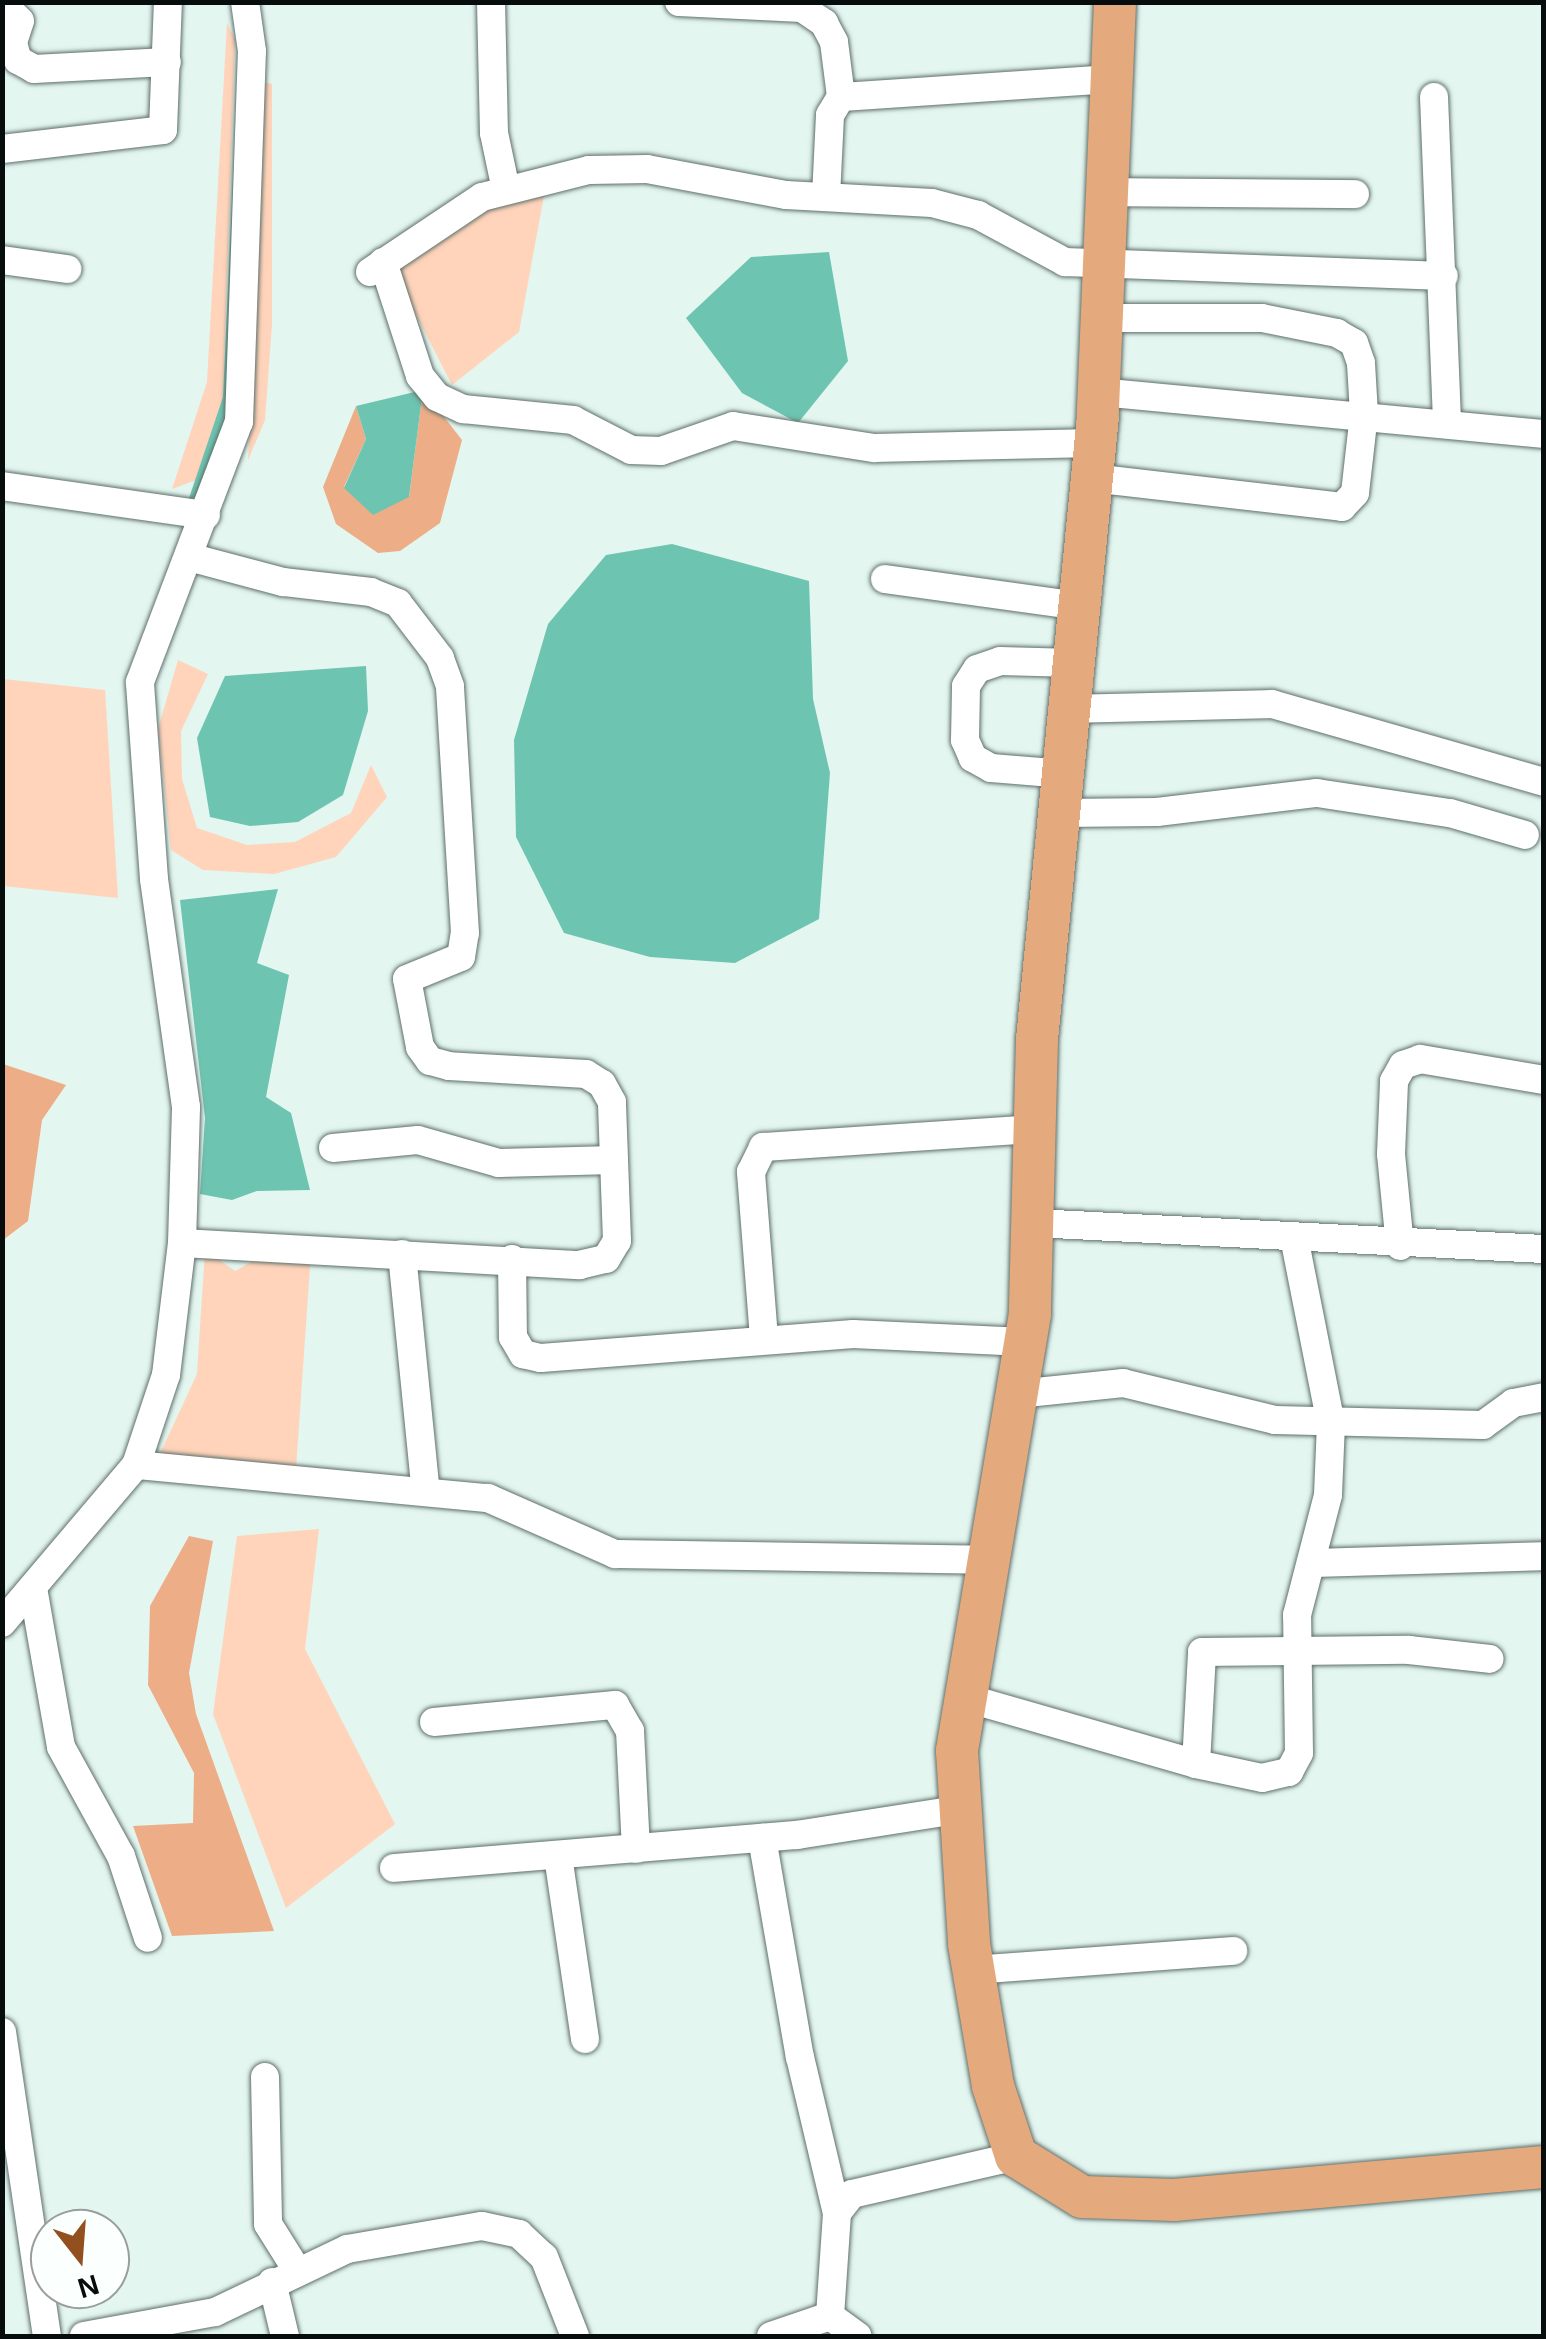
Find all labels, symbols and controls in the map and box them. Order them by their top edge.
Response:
north arrow [30,2209,130,2309]
text: N [74,2268,103,2304]

